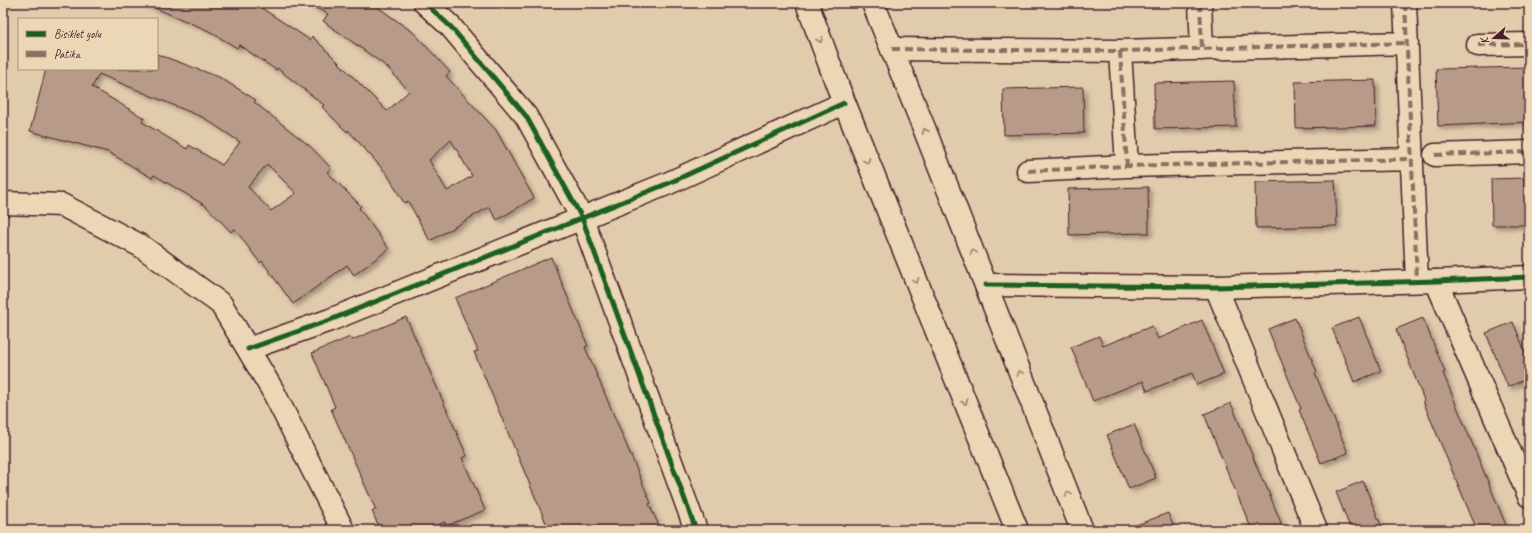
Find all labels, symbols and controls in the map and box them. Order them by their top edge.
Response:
legend [18,18,158,70]
north arrow [1474,18,1514,58]
text: Bisiklet yolu [54,26,102,42]
text: K [1476,34,1492,46]
one-way arrow [816,36,824,43]
text: Patika [54,46,81,62]
one-way arrow [922,127,930,134]
one-way arrow [863,157,871,164]
one-way arrow [969,248,977,255]
one-way arrow [912,278,920,285]
one-way arrow [1017,369,1025,376]
one-way arrow [961,398,969,405]
one-way arrow [1064,490,1072,497]

